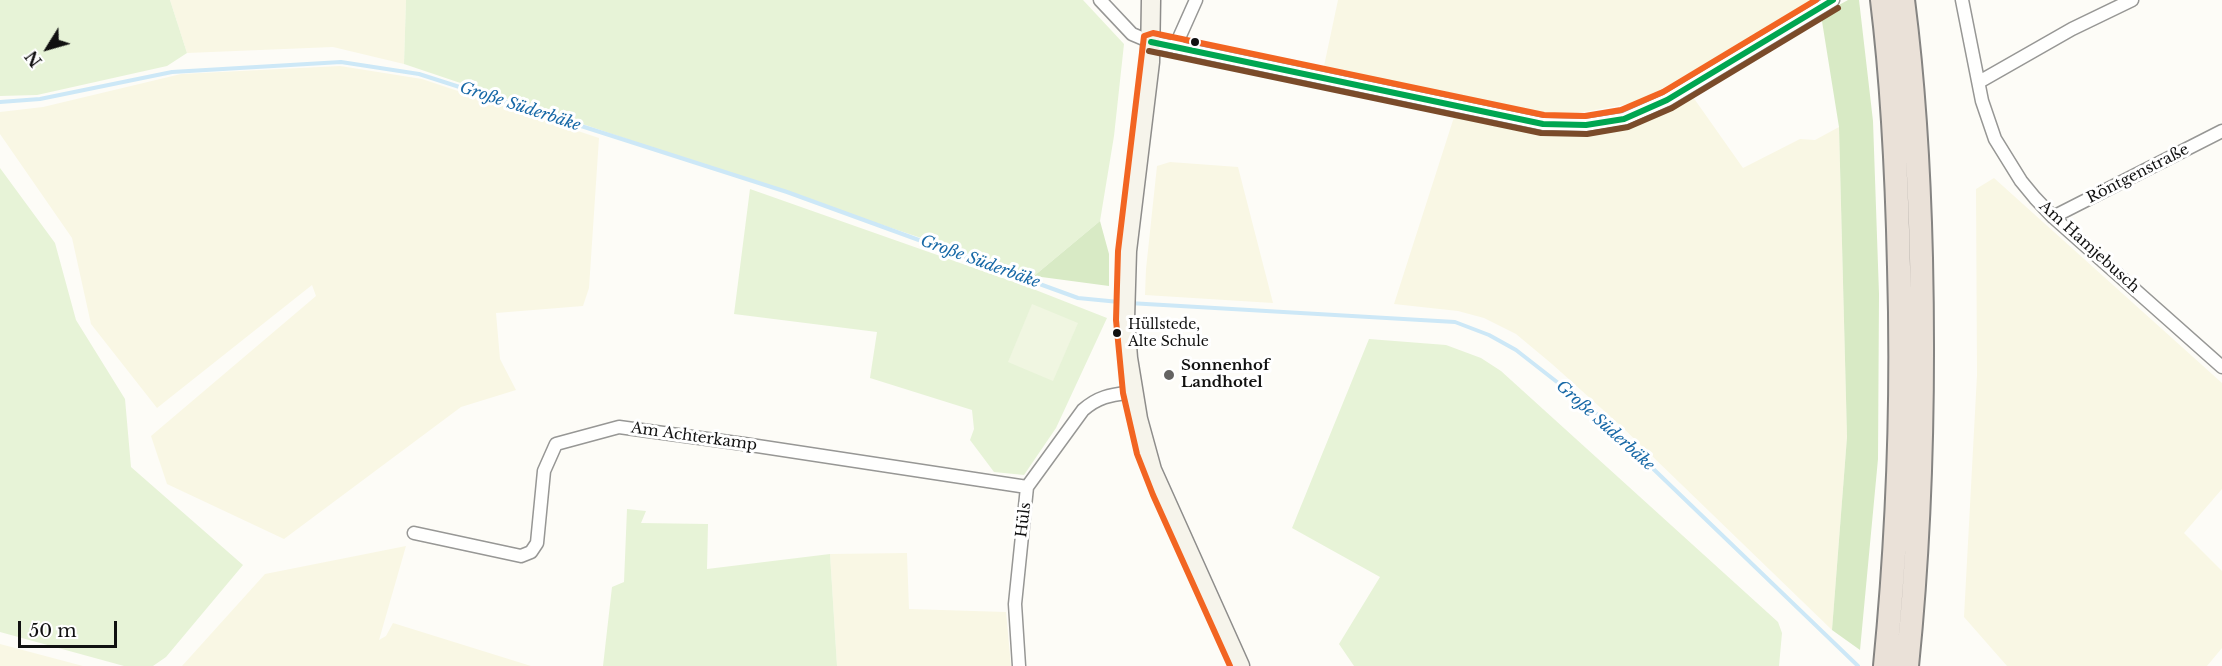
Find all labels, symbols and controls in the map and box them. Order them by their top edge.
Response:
north arrow [18,18,78,78]
unlabelled marker [1189,36,1201,48]
text: N [21,47,46,71]
water label: Große Süderbäke [457,78,583,136]
street label: Röntgenstraße [2084,141,2192,207]
street label: Am Hamjebusch [2035,197,2143,297]
water label: Große Süderbäke [918,231,1042,293]
place label: Hüllstede, Alte Schule [1128,317,1209,350]
marker: Hüllstede, Alte Schule [1111,327,1123,339]
place label: Sonnenhof Landhotel [1181,357,1270,392]
marker: Sonnenhof Landhotel [1162,368,1176,382]
water label: Große Süderbäke [1552,377,1658,475]
street label: Am Achterkamp [630,419,758,455]
street label: Hüls [1013,501,1035,539]
scale bar [21,609,120,647]
text: 50 m [29,620,77,642]

